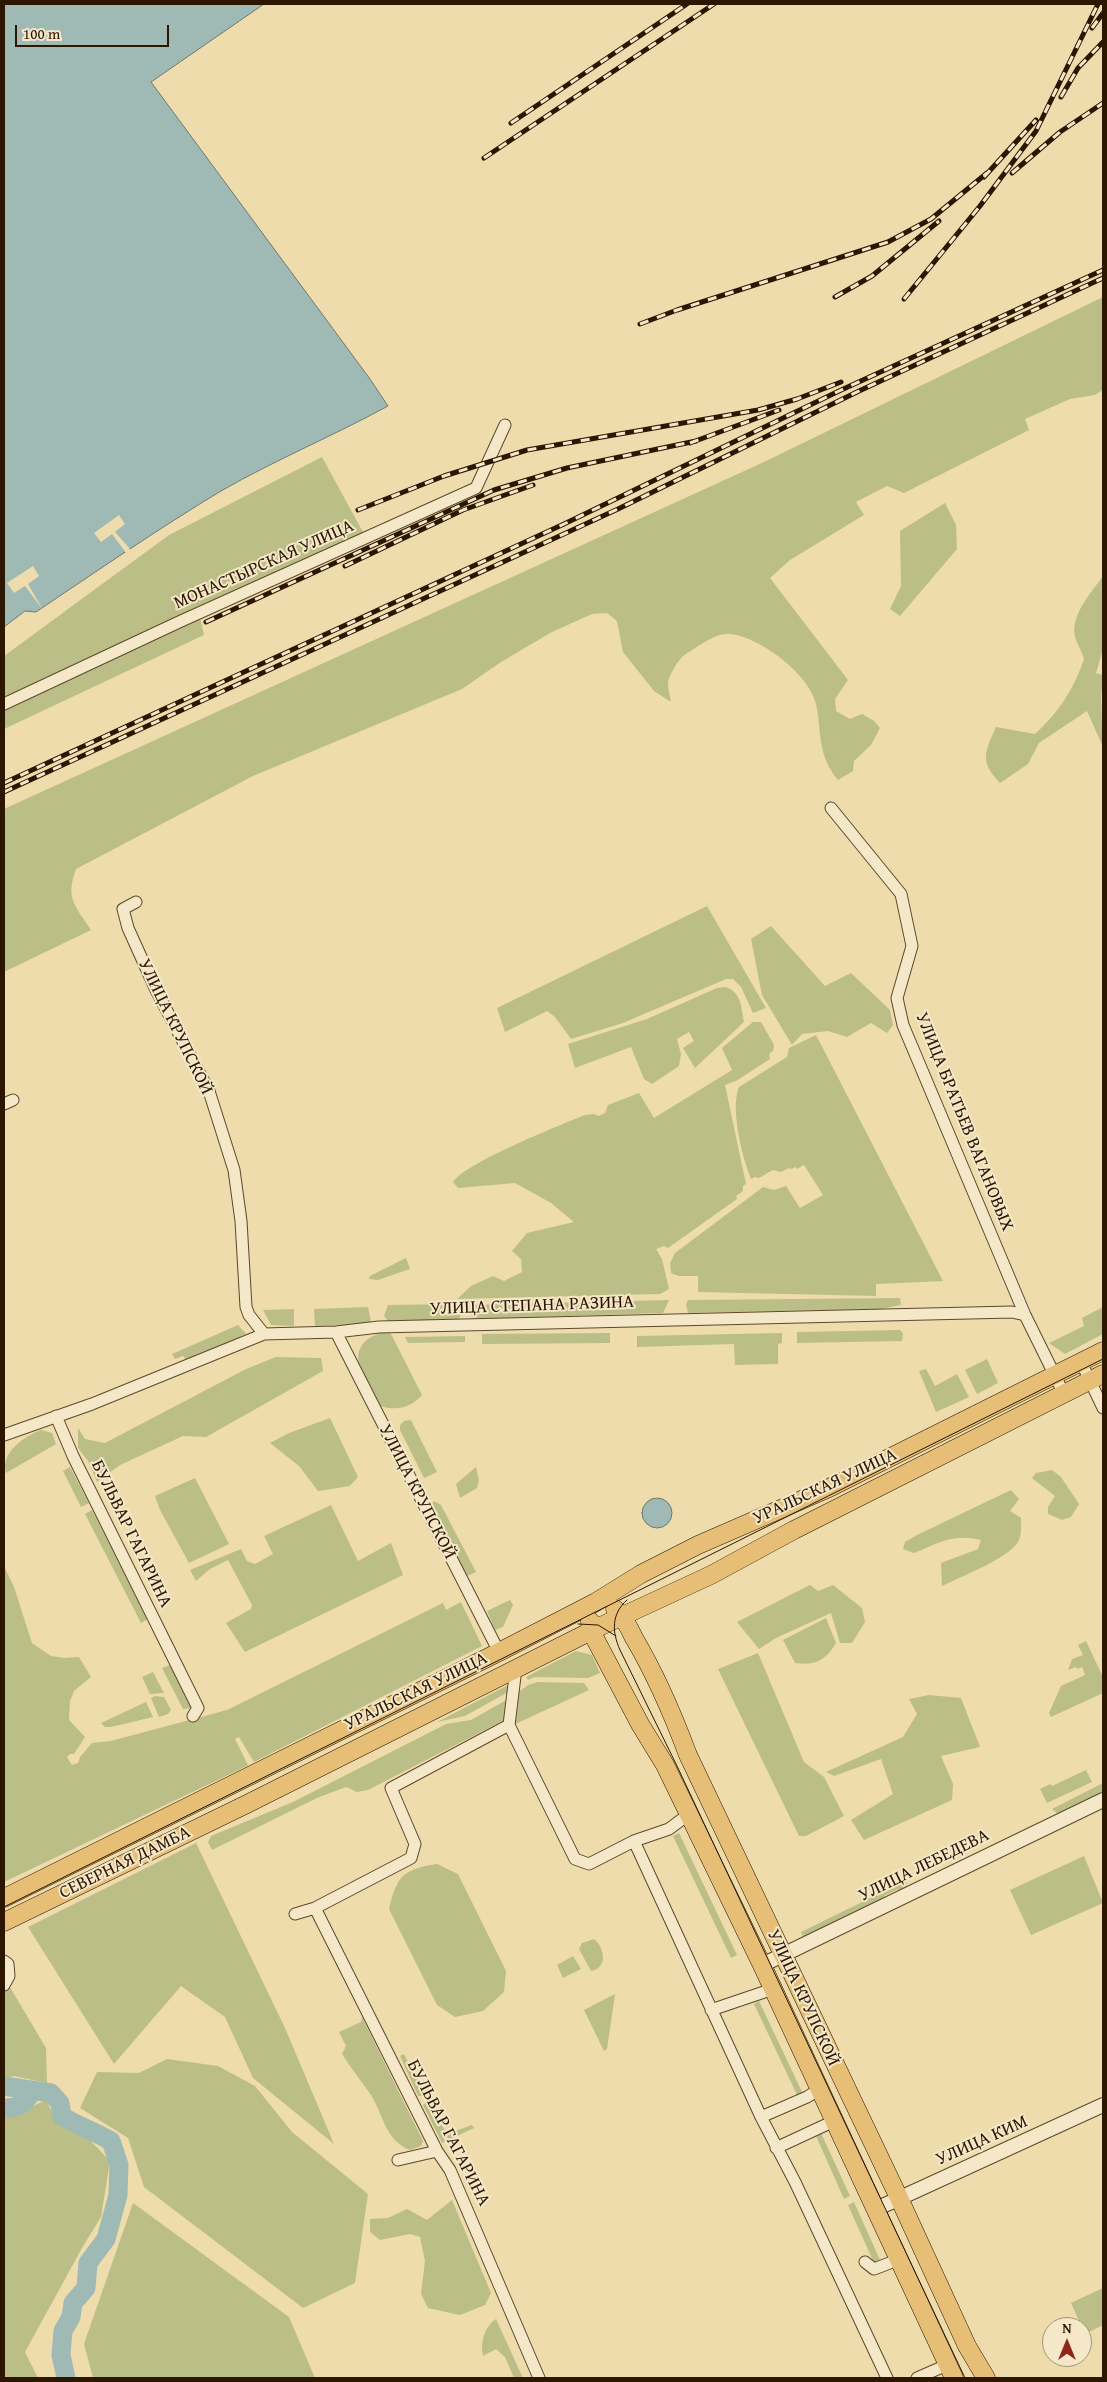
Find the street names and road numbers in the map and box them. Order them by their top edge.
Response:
street label: МОНАСТЫРСКАЯ УЛИЦА [171,516,357,614]
street label: УЛИЦА КРУПСКОЙ [133,956,217,1098]
street label: УЛИЦА БРАТЬЕВ ВАГАНОВЫХ [910,1009,1018,1235]
street label: УЛИЦА СТЕПАНА РАЗИНА [430,1292,634,1320]
street label: УЛИЦА КРУПСКОЙ [374,1421,460,1563]
street label: УРАЛЬСКАЯ УЛИЦА [750,1444,900,1530]
street label: БУЛЬВАР ГАГАРИНА [86,1457,176,1611]
street label: УРАЛЬСКАЯ УЛИЦА [341,1648,491,1736]
street label: СЕВЕРНАЯ ДАМБА [56,1822,194,1904]
street label: УЛИЦА ЛЕБЕДЕВА [855,1825,993,1907]
street label: УЛИЦА КРУПСКОЙ [762,1926,844,2070]
street label: БУЛЬВАР ГАГАРИНА [402,2056,494,2210]
street label: УЛИЦА КИМ [933,2111,1031,2171]

